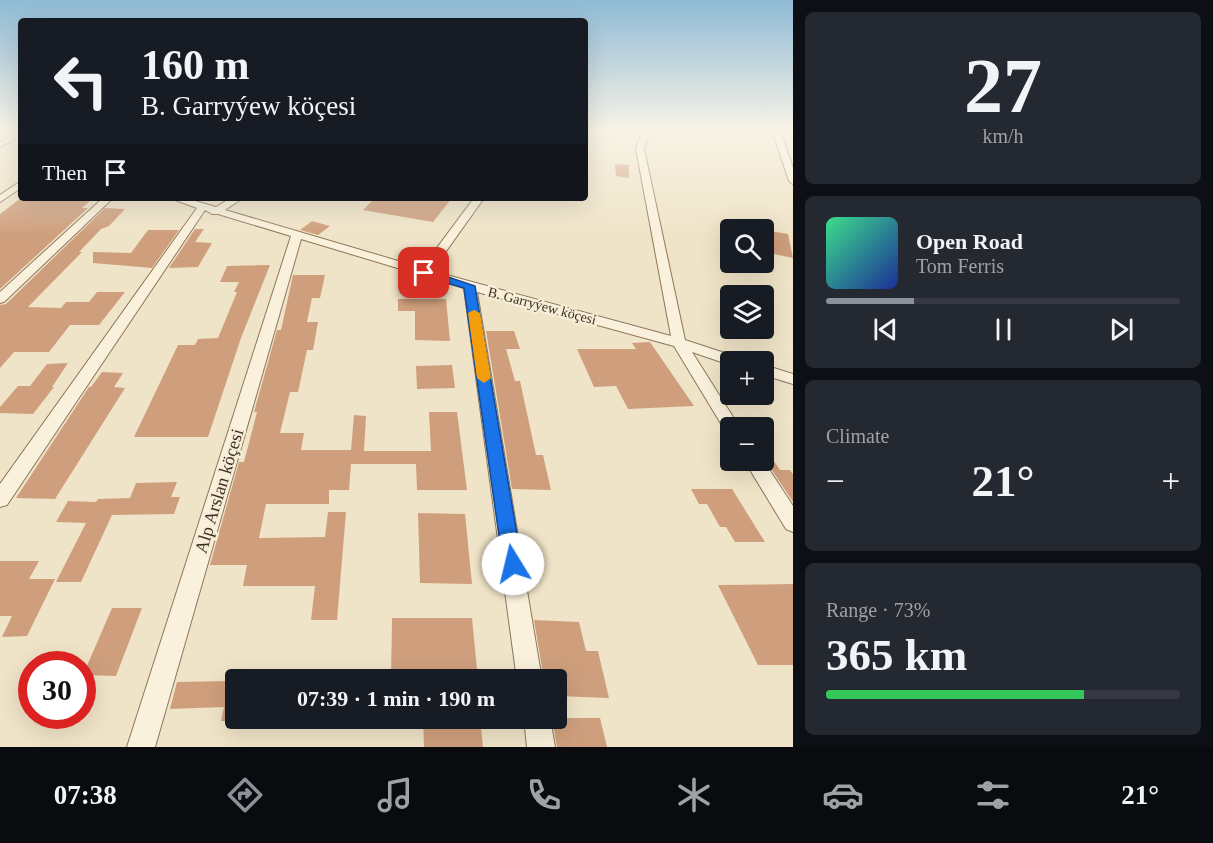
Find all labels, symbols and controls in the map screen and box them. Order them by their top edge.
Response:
icon: left [42,42,120,120]
text: 160 m [141,42,250,88]
text: 27 [964,42,1042,129]
text: B. Garryýew köçesi [141,91,356,121]
text: km/h [982,125,1024,147]
icon: arrive [99,156,132,189]
text: Then [42,160,87,185]
map controls [720,219,774,471]
button: search [720,219,774,273]
text: Open Road [916,229,1023,254]
pin [398,247,449,298]
text: Tom Ferris [916,255,1004,277]
icon: arrive [407,256,440,289]
street label: B. Garryýew köçesi [486,284,598,328]
button: layers [720,285,774,339]
icon: previous [869,313,902,346]
icon: pause [987,313,1020,346]
icon: next [1105,313,1138,346]
button: + [720,351,774,405]
button: − [720,417,774,471]
text: Climate [826,425,889,447]
street label: Alp Arslan köçesi [191,426,247,556]
text: 21° [972,456,1035,506]
text: − [826,463,845,499]
text: + [1161,463,1180,499]
position arrow [481,532,545,596]
text: Range · 73% [826,599,930,621]
text: 365 km [826,630,967,680]
speed limit sign: 30 [18,651,96,729]
text: 07:39 · 1 min · 190 m [297,686,495,711]
icon: directions [224,774,266,816]
icon: music [374,774,416,816]
icon: phone [523,774,565,816]
icon: climate [673,774,715,816]
icon: car [822,774,864,816]
icon: filters [972,774,1014,816]
text: 07:38 [54,780,117,810]
text: 21° [1121,780,1159,810]

